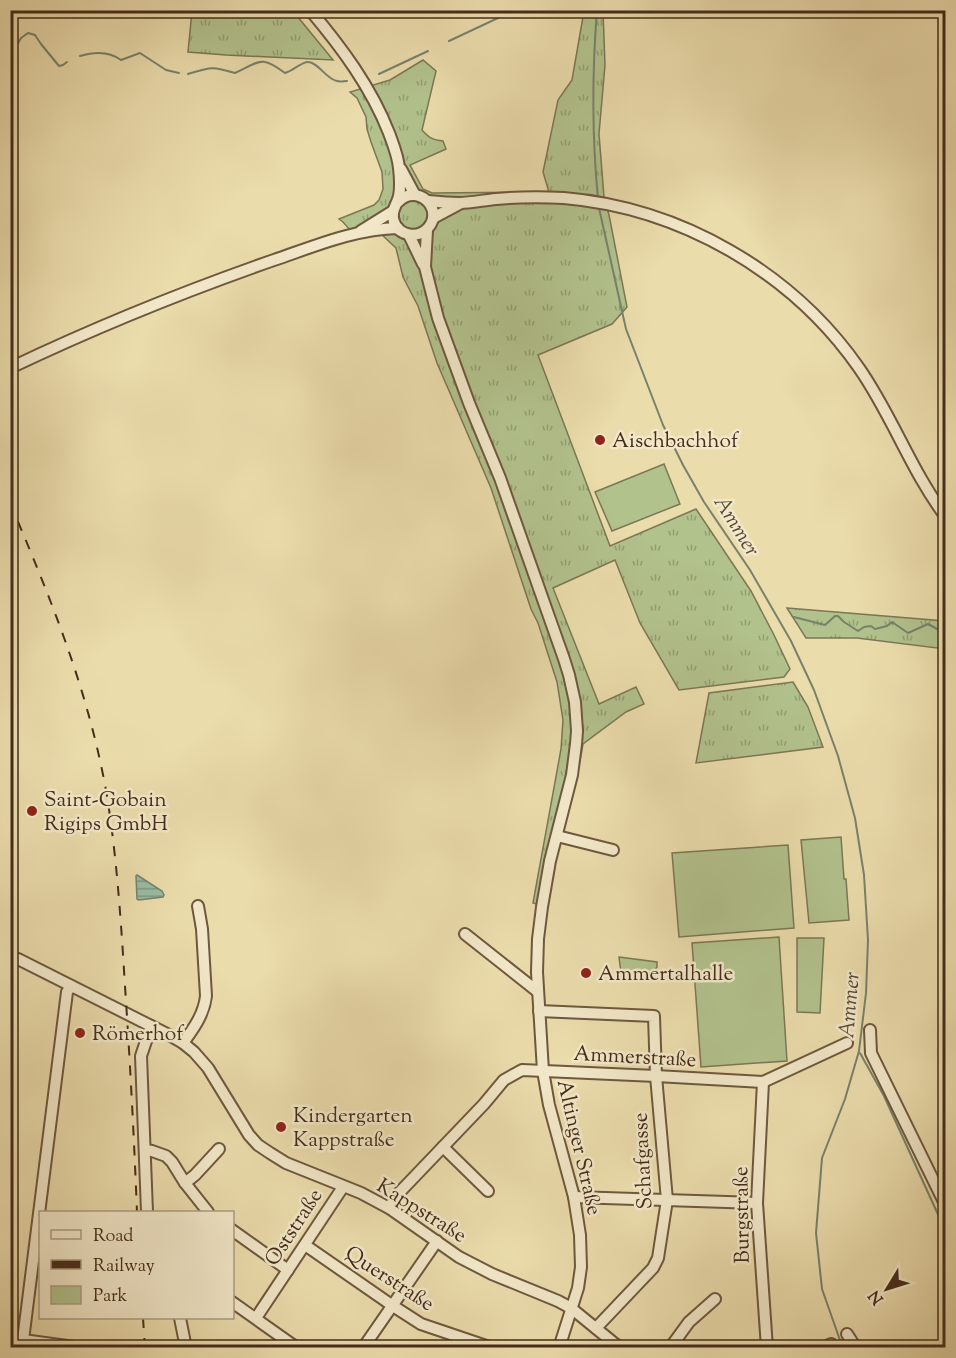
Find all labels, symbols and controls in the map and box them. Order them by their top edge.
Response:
place label: Aischbachhof [612,427,740,457]
marker: Aischbachhof [593,433,607,447]
water label: Ammer [704,490,767,563]
place label: Saint-Gobain Rigips GmbH [44,786,168,840]
marker: Saint-Gobain Rigips GmbH [25,804,39,818]
place label: Ammertalhalle [598,960,733,990]
marker: Ammertalhalle [579,966,593,980]
water label: Ammer [832,970,870,1040]
place label: Römerhof [92,1020,185,1050]
marker: Römerhof [73,1026,87,1040]
street label: Ammerstraße [573,1040,697,1076]
street label: Altinger Straße [548,1077,608,1218]
place label: Kindergarten Kappstraße [293,1102,413,1156]
street label: Schafgasse [626,1112,662,1210]
marker: Kindergarten Kappstraße [274,1120,288,1134]
street label: Burgstraße [727,1166,759,1264]
street label: Kappstraße [370,1172,472,1251]
street label: Oststraße [258,1183,331,1273]
legend [39,1211,234,1319]
text: Road [93,1224,133,1250]
street label: Querstraße [338,1240,440,1320]
text: Railway [93,1254,155,1280]
north arrow [857,1259,917,1319]
text: Park [93,1284,128,1310]
text: N [864,1284,890,1309]

